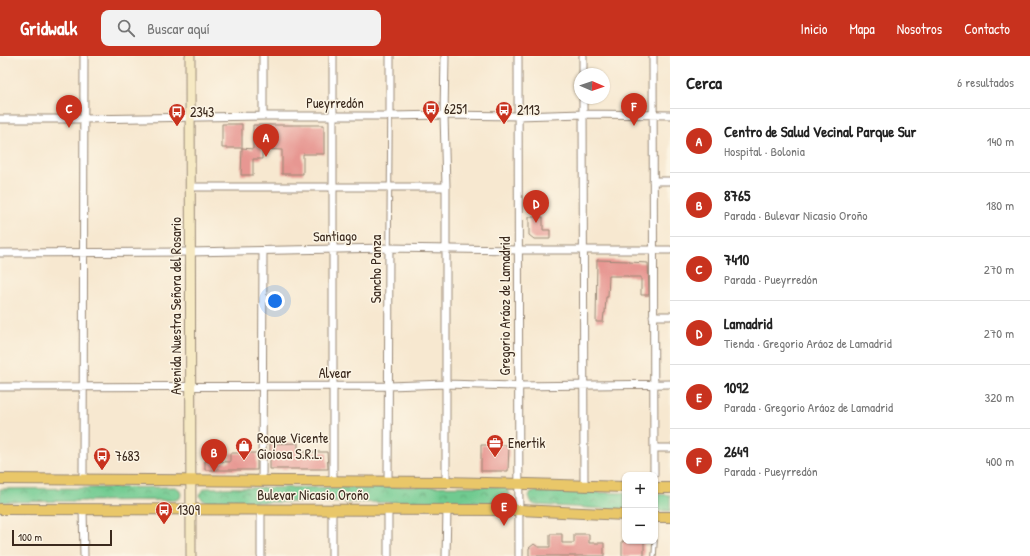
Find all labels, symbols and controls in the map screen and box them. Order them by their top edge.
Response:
search box [101,10,381,46]
text: Gridwalk [20,15,77,41]
icon: search [115,17,137,39]
text: Buscar aquí [147,18,210,39]
text: Inicio [801,19,827,38]
text: Mapa [849,19,875,38]
text: Nosotros [897,19,942,38]
text: Contacto [964,19,1010,38]
north arrow [574,68,610,104]
text: Cerca [686,71,722,94]
text: 6 resultados [957,73,1014,91]
street label: Pueyrredón [306,93,364,113]
pin: F [621,93,647,126]
pin: C [56,95,82,128]
bus stop icon: 6251 [421,99,441,124]
place label: 6251 [444,99,467,118]
bus stop icon: 2113 [494,100,514,125]
place label: 2113 [517,100,540,119]
bus stop icon: 2343 [167,102,187,127]
place label: 2343 [190,102,214,121]
text: Centro de Salud Vecinal Parque Sur [724,121,916,142]
pin: A [253,124,279,157]
text: A [696,132,702,150]
text: 140 m [987,132,1014,150]
text: Hospital · Bolonia [724,142,805,160]
text: 8765 [724,185,750,206]
pin: D [523,190,549,223]
text: B [696,196,702,214]
text: 180 m [986,196,1014,214]
text: Parada · Bulevar Nicasio Oroño [724,206,868,224]
street label: Avenida Nuestra Señora del Rosario [166,217,185,395]
street label: Santiago [313,226,357,246]
street label: Sancho Panza [366,234,385,303]
street label: Gregorio Aráoz de Lamadrid [495,236,515,375]
text: 7410 [724,249,749,270]
text: C [695,260,703,278]
text: 270 m [984,260,1014,278]
text: Parada · Pueyrredón [724,270,818,288]
your location [265,291,285,311]
text: Lamadrid [724,313,772,334]
text: D [696,324,702,342]
text: 270 m [984,324,1014,342]
text: Tienda · Gregorio Aráoz de Lamadrid [724,334,892,352]
street label: Alvear [319,363,352,382]
text: 1092 [724,377,749,398]
text: E [696,388,702,406]
text: 320 m [984,388,1014,406]
text: Parada · Gregorio Aráoz de Lamadrid [724,398,893,416]
place label: Roque Vicente Gioiosa S.R.L. [257,428,329,463]
office icon: Enertik [485,433,505,458]
place label: Enertik [508,433,545,452]
shop icon: Roque Vicente Gioiosa S.R.L. [234,436,254,461]
pin: B [201,439,227,472]
text: 2649 [724,441,748,462]
bus stop icon: 7683 [92,446,112,471]
place label: 7683 [115,446,140,465]
text: F [697,452,701,470]
text: 400 m [986,452,1014,470]
text: Parada · Pueyrredón [724,462,818,480]
map controls [622,472,658,544]
button: + [622,472,658,508]
street label: Bulevar Nicasio Oroño [257,485,369,504]
pin: E [491,493,517,526]
bus stop icon: 1309 [154,500,174,525]
place label: 1309 [177,500,200,519]
button: − [622,508,658,544]
scale bar [12,528,112,547]
text: 100 m [18,530,42,544]

